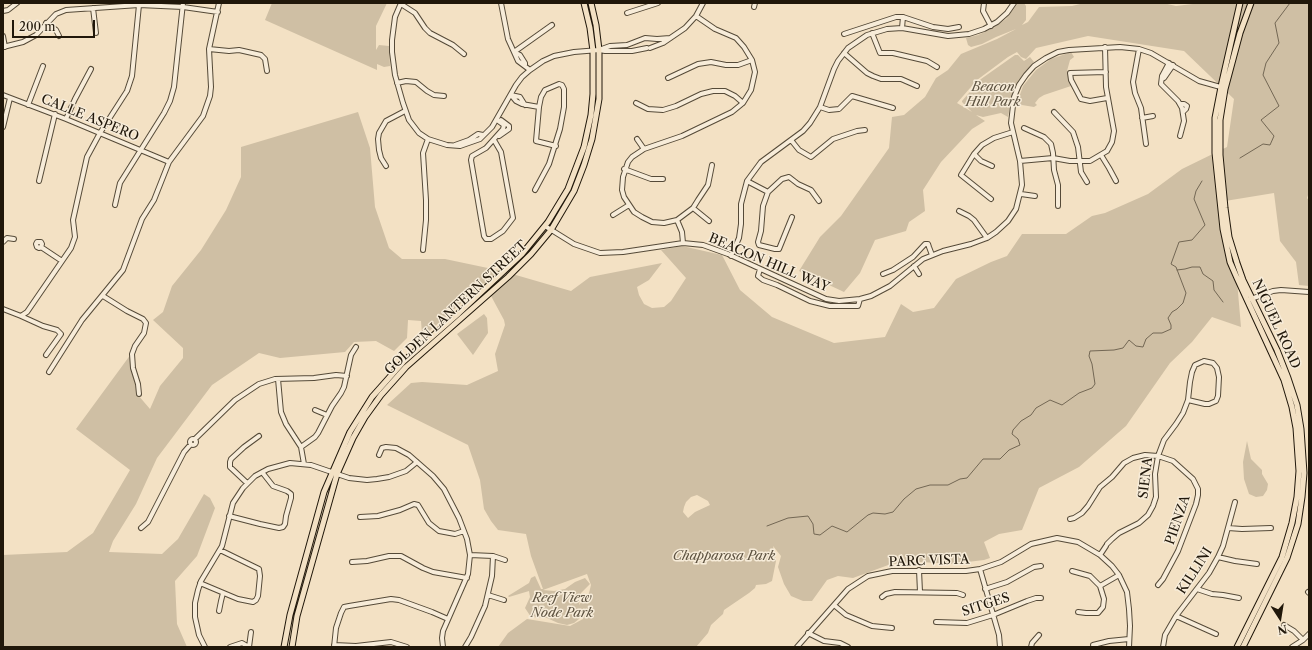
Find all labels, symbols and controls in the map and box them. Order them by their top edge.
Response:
scale bar [14,12,97,38]
text: 200 m [19,19,56,34]
park label: Beacon Hill Park [966,79,1020,110]
street label: CALLE ASPERO [39,91,141,145]
street label: BEACON HILL WAY [706,230,832,296]
street label: GOLDEN LANTERN STREET [381,238,531,378]
street label: NIGUEL ROAD [1248,277,1304,371]
street label: SIENA [1136,456,1156,500]
street label: PIENZA [1162,493,1194,547]
street label: KILLINI [1174,545,1216,597]
park label: Chapparosa Park [673,548,775,564]
street label: PARC VISTA [888,552,970,570]
park label: Reef View Node Park [531,590,593,621]
street label: SITGES [960,590,1012,620]
north arrow [1260,598,1300,638]
text: N [1276,622,1289,638]

